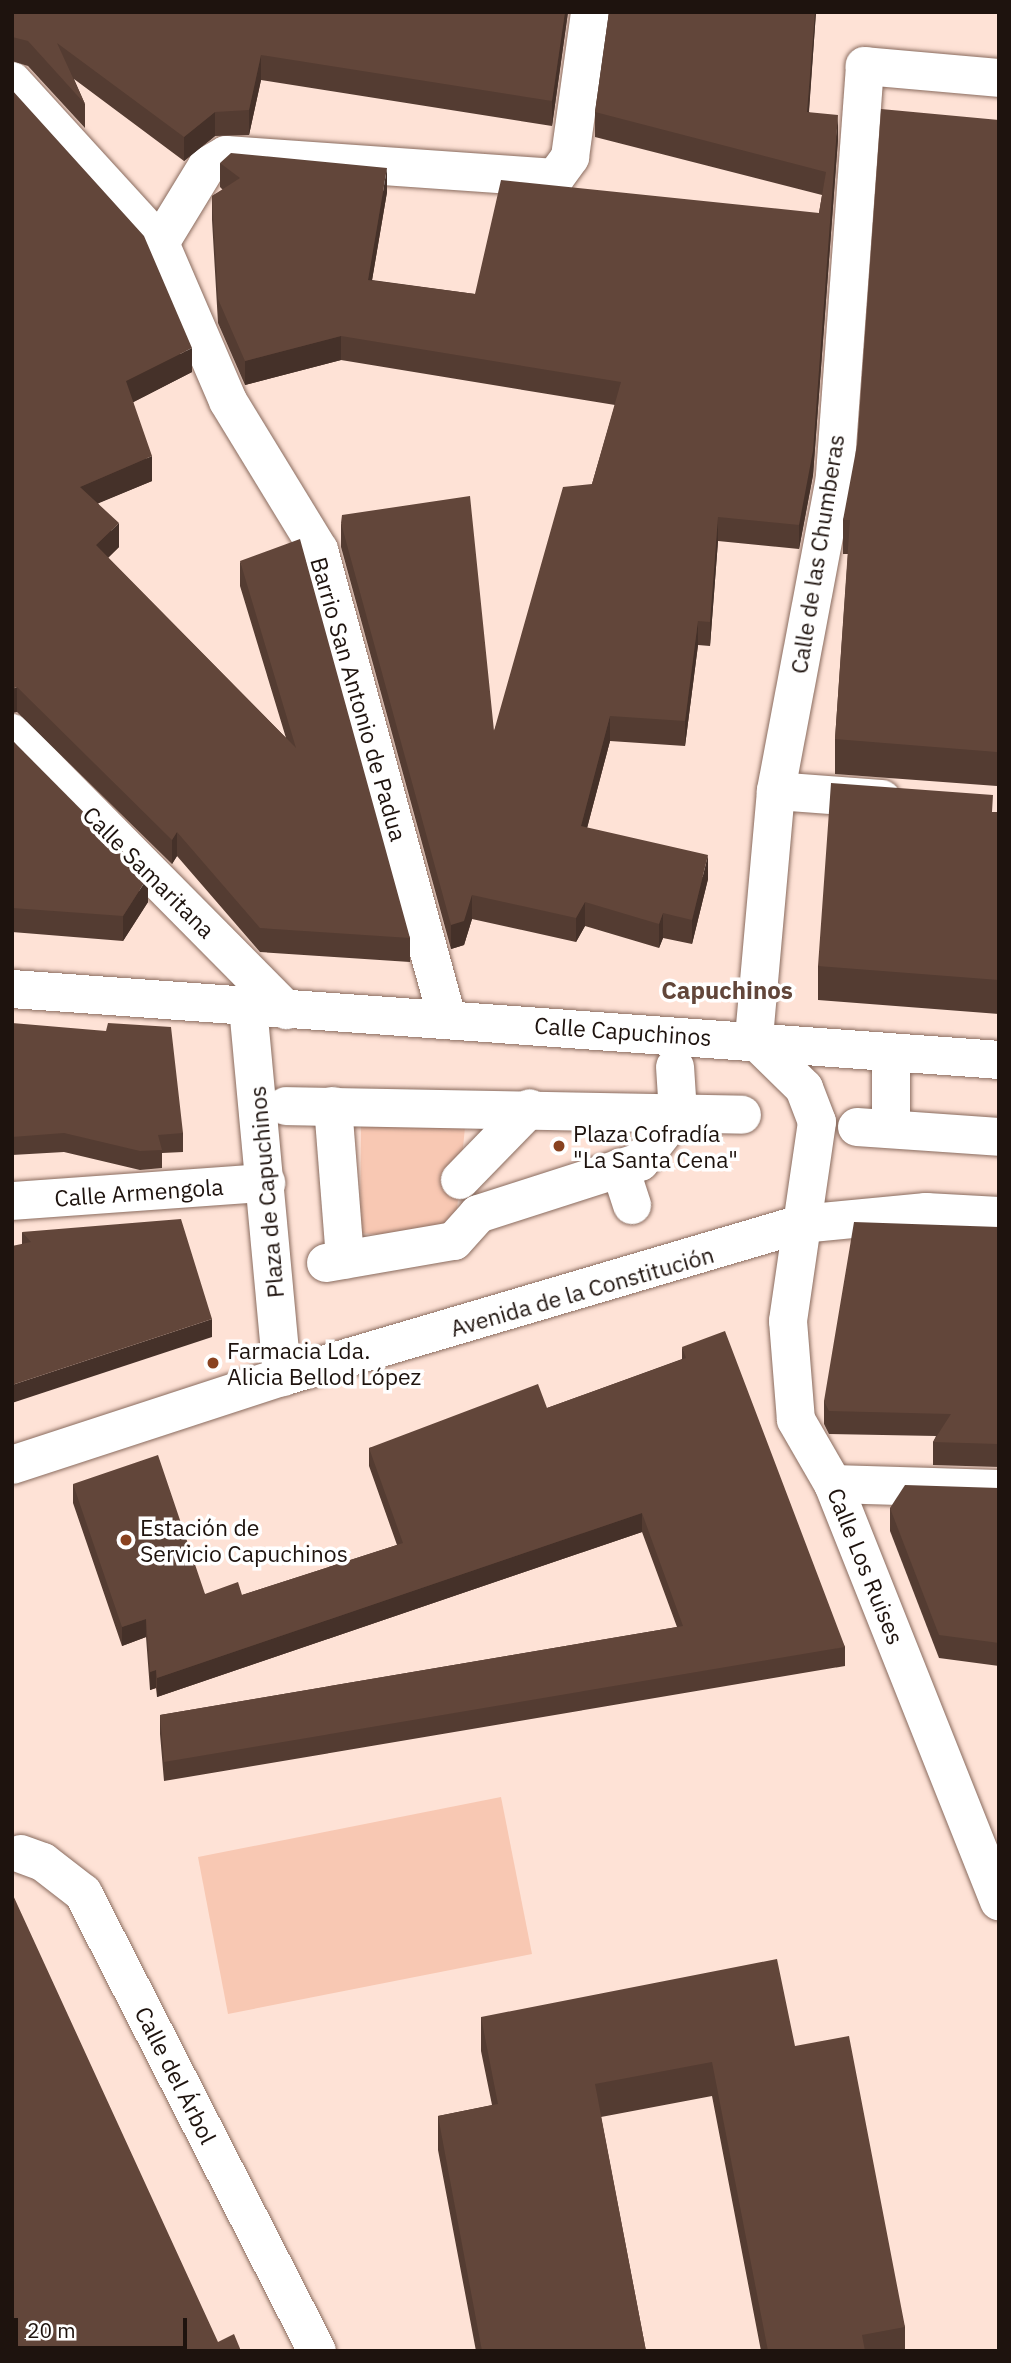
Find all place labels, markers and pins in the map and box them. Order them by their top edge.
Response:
place label: Plaza Cofradía "La Santa Cena" [573,1119,738,1173]
marker: Plaza Cofradía "La Santa Cena" [551,1138,567,1154]
place label: Farmacia Lda. Alicia Bellod López [227,1336,421,1390]
marker: Farmacia Lda. Alicia Bellod López [205,1355,221,1371]
place label: Estación de Servicio Capuchinos [140,1513,348,1567]
marker: Estación de Servicio Capuchinos [118,1532,134,1548]

